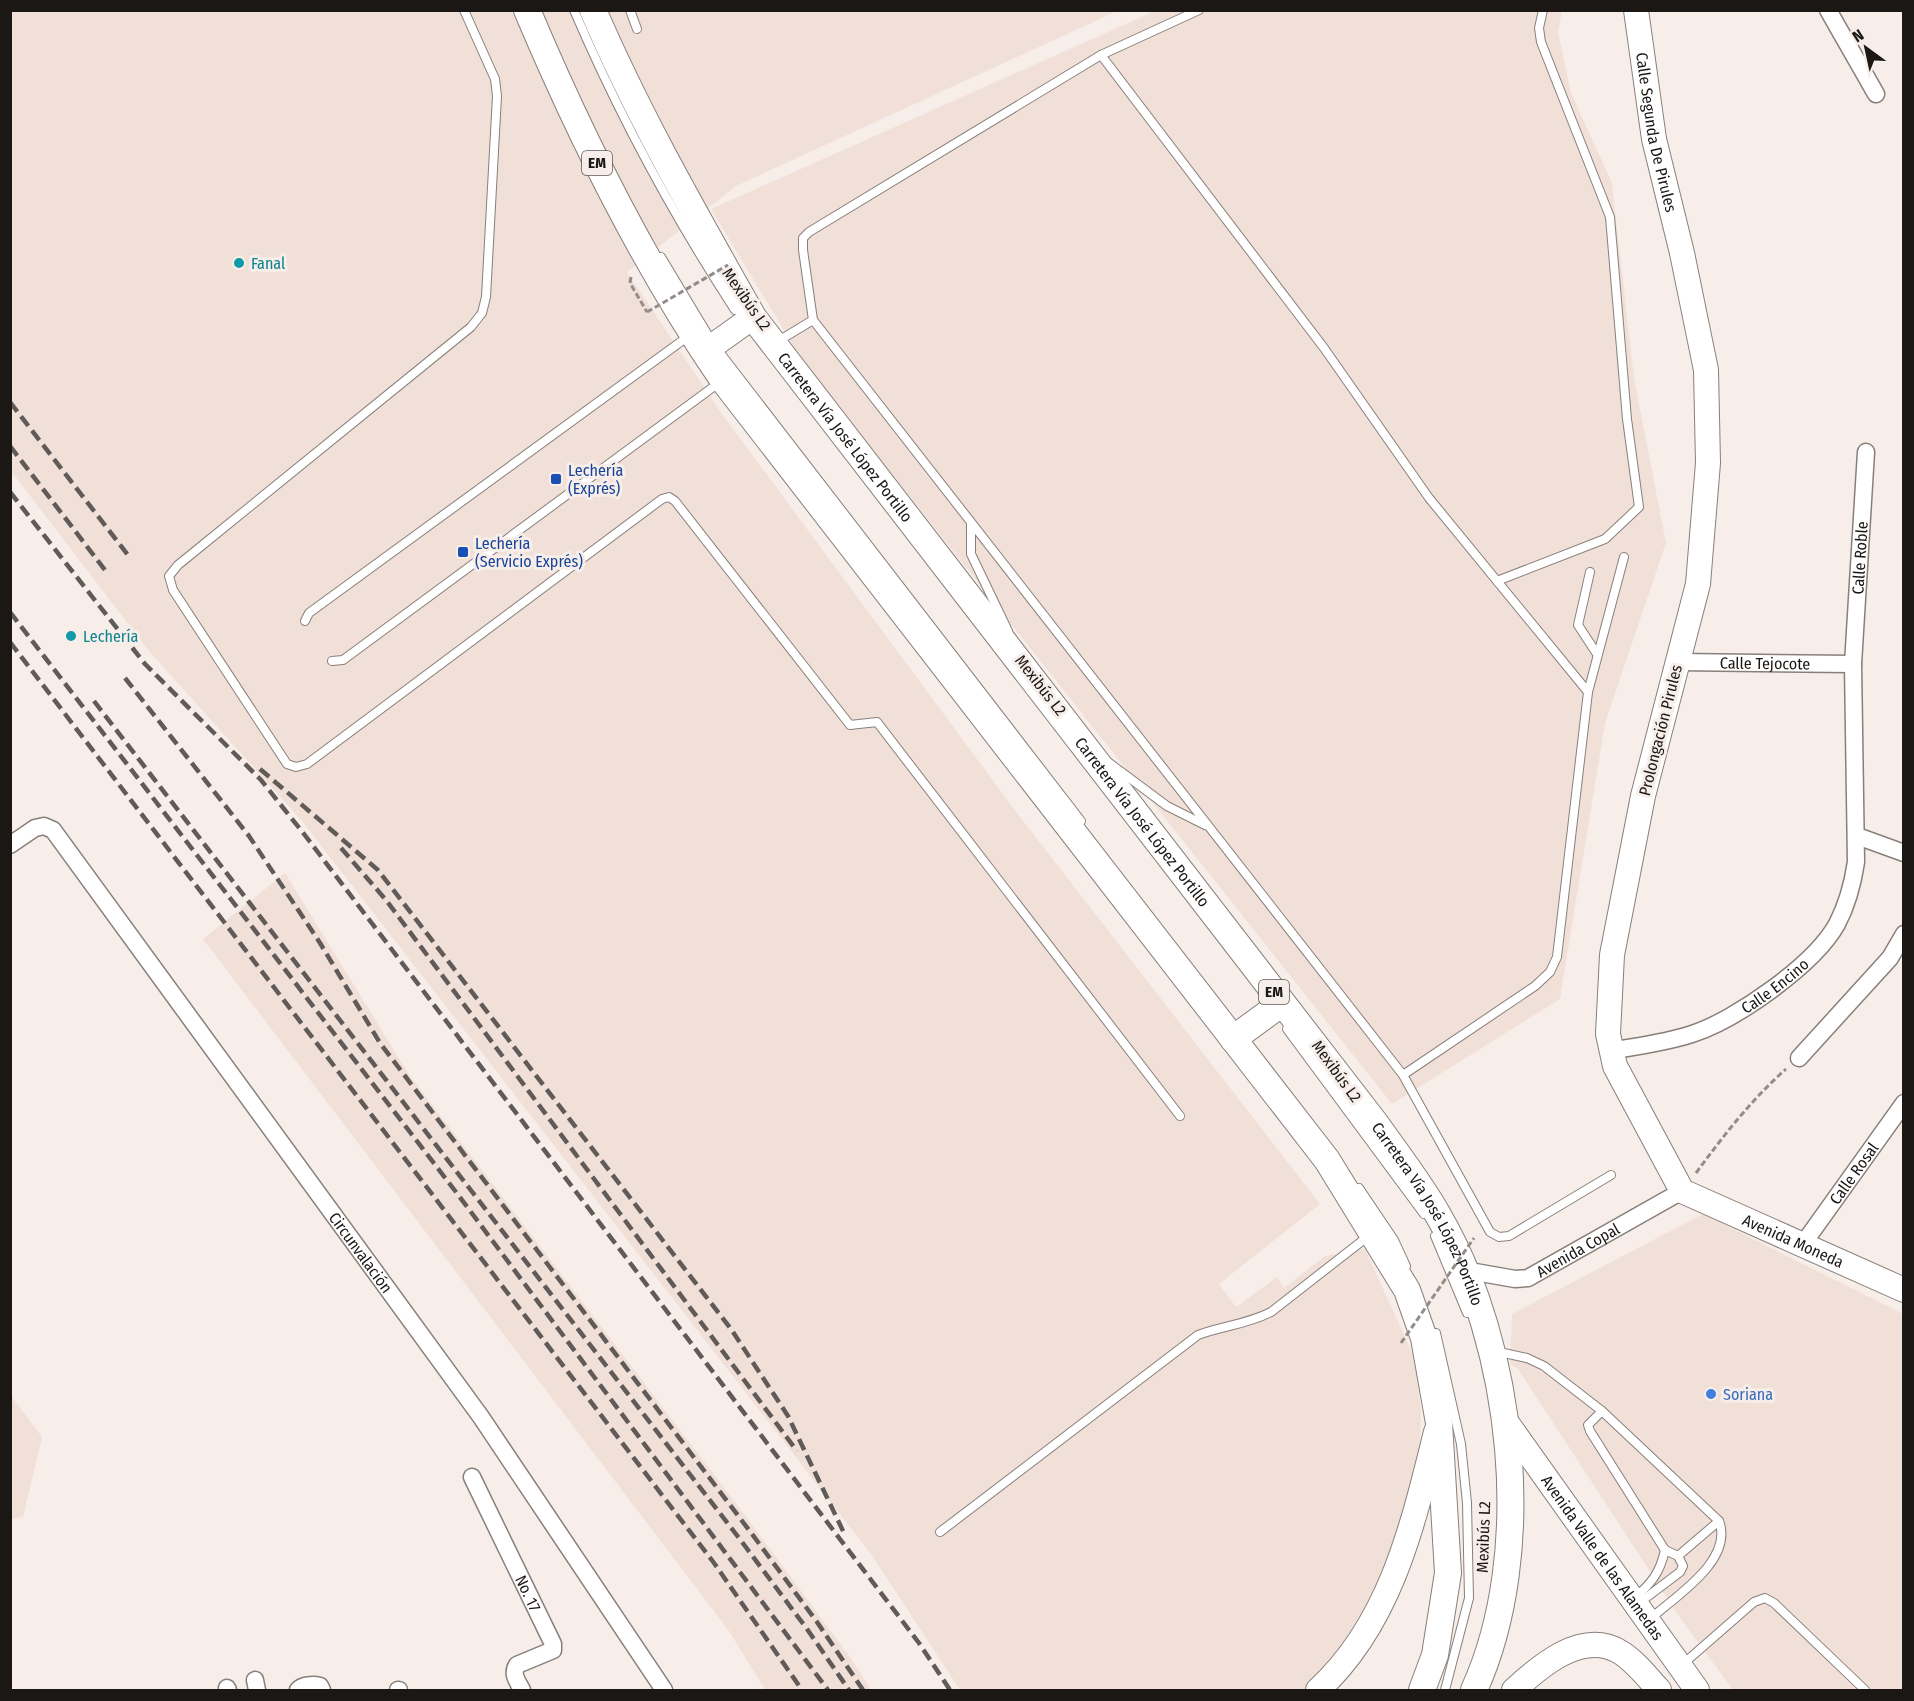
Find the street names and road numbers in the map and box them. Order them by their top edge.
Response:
street label: Calle Segunda De Pirules [1632,51,1681,214]
road number: EM [582,151,612,175]
street label: Mexibús L2 [718,265,775,334]
street label: Carretera Vía José López Portillo [774,349,917,526]
street label: Calle Roble [1848,521,1872,595]
street label: Mexibús L2 [1011,651,1070,719]
street label: Calle Tejocote [1720,653,1810,674]
street label: Prolongación Pirules [1635,662,1686,798]
street label: Carretera Vía José López Portillo [1071,734,1214,911]
street label: Calle Encino [1738,955,1813,1018]
road number: EM [1259,980,1289,1004]
street label: Mexibús L2 [1308,1037,1365,1106]
street label: Carretera Vía José López Portillo [1368,1119,1487,1308]
street label: Calle Rosal [1826,1139,1883,1208]
street label: Circunvalación [325,1209,396,1297]
street label: Avenida Moneda [1740,1210,1847,1272]
street label: Avenida Copal [1533,1219,1623,1281]
street label: Avenida Valle de las Alamedas [1537,1472,1667,1644]
street label: Mexibús L2 [1473,1501,1494,1573]
street label: No. 17 [511,1572,545,1615]

